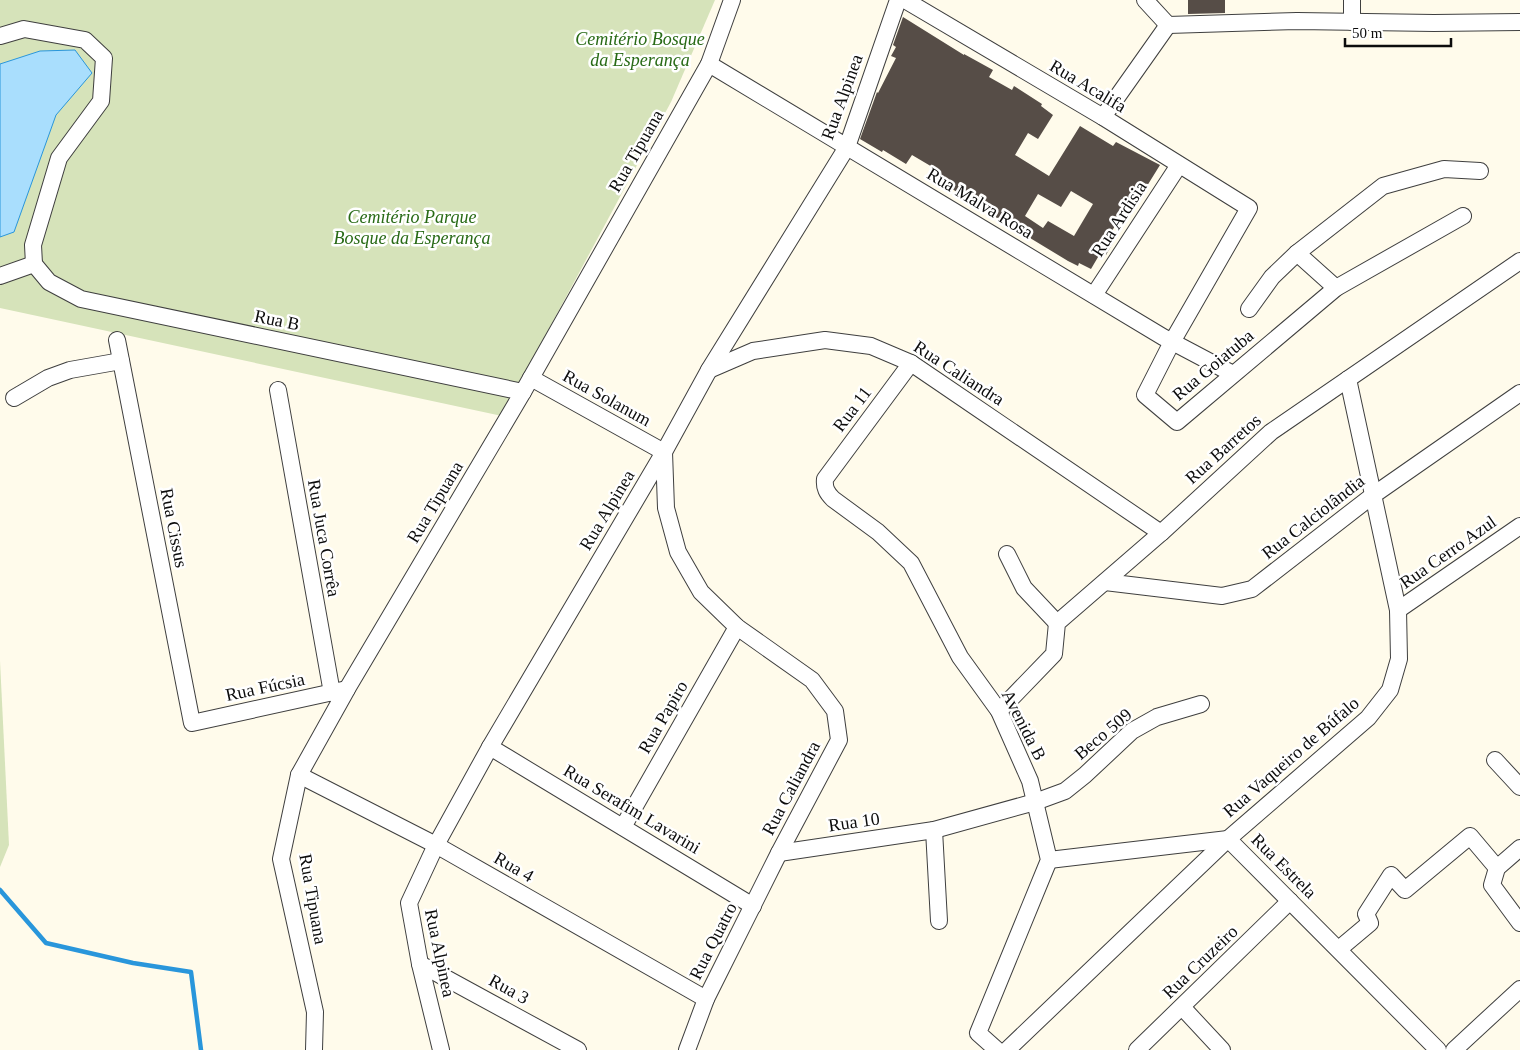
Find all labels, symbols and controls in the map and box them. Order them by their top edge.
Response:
scale bar [1345,15,1451,47]
text: 50 m [1352,25,1383,41]
park label: Cemitério Bosque da Esperança [575,29,705,70]
street label: Rua Alpinea [817,52,867,142]
street label: Rua Acalifa [1046,55,1130,117]
street label: Rua Tipuana [604,106,668,196]
street label: Rua Malva Rosa [923,164,1037,242]
street label: Rua Ardisia [1087,178,1151,260]
park label: Cemitério Parque Bosque da Esperança [334,207,490,248]
street label: Rua B [253,305,301,335]
street label: Rua Goiatuba [1168,325,1258,405]
street label: Rua Caliandra [910,336,1008,410]
street label: Rua Solanum [560,366,654,430]
street label: Rua 11 [829,383,875,435]
street label: Rua Barretos [1181,410,1265,488]
street label: Rua Tipuana [403,458,467,546]
street label: Rua Alpinea [575,466,639,554]
street label: Rua Calciolândia [1258,471,1368,563]
street label: Rua Juca Corrêa [304,478,344,598]
street label: Rua Cissus [157,487,191,569]
street label: Rua Cerro Azul [1396,511,1500,593]
street label: Rua Fúcsia [224,669,306,705]
street label: Rua Papiro [634,677,692,757]
street label: Avenida B [998,687,1050,763]
street label: Rua Vaqueiro de Búfalo [1219,693,1363,821]
street label: Beco 509 [1070,704,1136,764]
street label: Rua Caliandra [758,738,824,838]
street label: Rua Serafim Lavarini [560,760,704,858]
street label: Rua 10 [827,809,881,835]
street label: Rua Estrela [1247,829,1321,903]
street label: Rua 4 [491,848,537,886]
street label: Rua Tipuana [295,852,331,946]
street label: Rua Quatro [685,899,741,983]
street label: Rua Alpinea [421,907,459,999]
street label: Rua Cruzeiro [1158,921,1242,1003]
street label: Rua 3 [486,970,532,1008]

